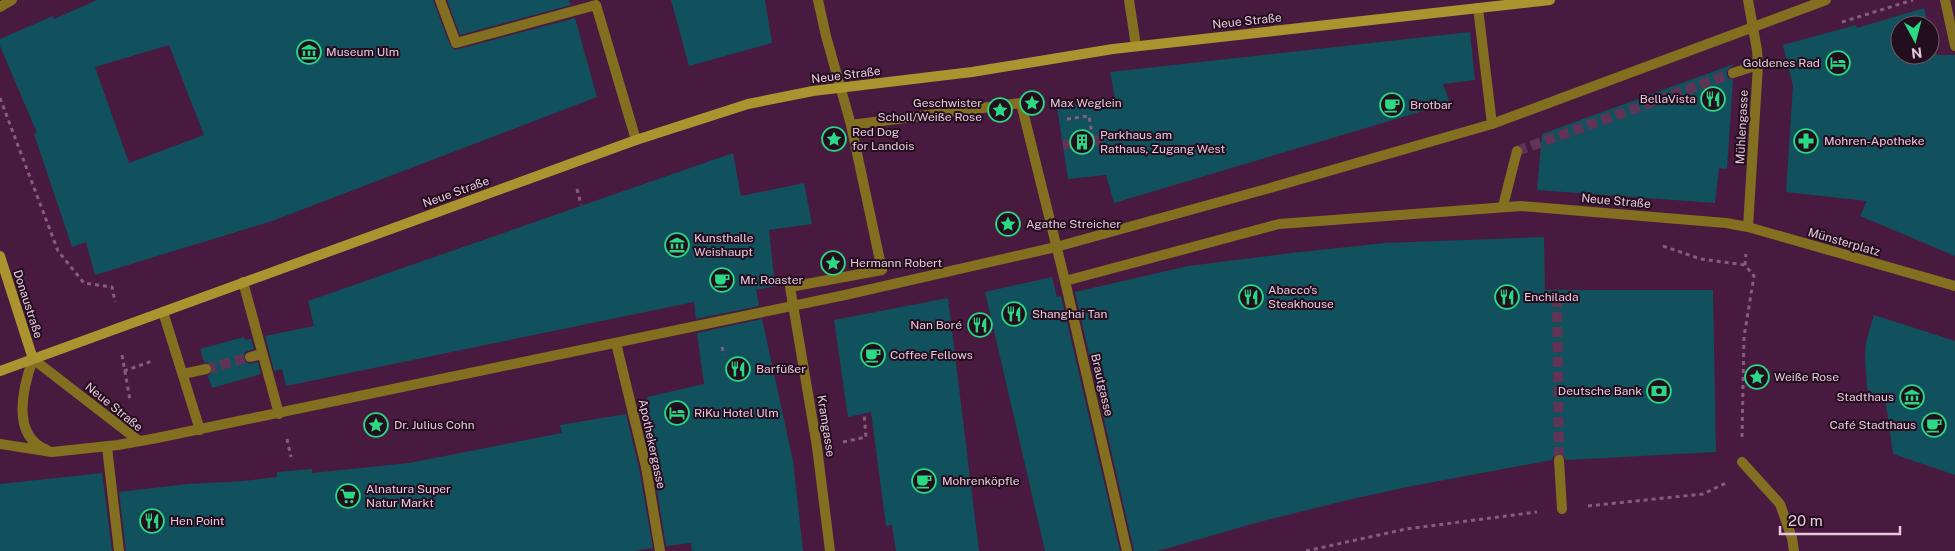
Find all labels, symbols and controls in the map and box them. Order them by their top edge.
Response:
street label: Neue Straße [1212,10,1283,32]
north arrow [1890,15,1940,65]
museum icon: Museum Ulm [296,39,322,65]
text: N [1910,44,1923,62]
place label: Museum Ulm [326,45,399,59]
hotel icon: Goldenes Rad [1825,50,1851,76]
place label: Goldenes Rad [1743,56,1820,70]
street label: Neue Straße [811,64,882,86]
restaurant icon: BellaVista [1700,86,1726,112]
street label: Mühlengasse [1733,89,1751,165]
place icon: Max Weglein [1019,90,1045,116]
cafe icon: Brotbar [1379,92,1405,118]
place label: BellaVista [1640,92,1696,106]
place label: Geschwister Scholl/Weiße Rose [878,96,982,124]
place label: Max Weglein [1050,96,1122,110]
place icon: Geschwister Scholl/Weiße Rose [987,97,1013,123]
place label: Brotbar [1410,98,1453,112]
place label: Red Dog for Landois [852,125,914,153]
place icon: Red Dog for Landois [821,126,847,152]
place label: Parkhaus am Rathaus, Zugang West [1100,128,1225,156]
pharmacy icon: Mohren-Apotheke [1793,128,1819,154]
building icon: Parkhaus am Rathaus, Zugang West [1069,129,1095,155]
place label: Mohren-Apotheke [1824,134,1925,148]
street label: Neue Straße [421,173,491,211]
street label: Neue Straße [1581,191,1652,211]
place icon: Agathe Streicher [995,211,1021,237]
place label: Agathe Streicher [1026,217,1121,231]
street label: Münsterplatz [1807,225,1882,259]
place label: Kunsthalle Weishaupt [694,231,754,259]
museum icon: Kunsthalle Weishaupt [664,232,690,258]
place icon: Hermann Robert [820,250,846,276]
place label: Hermann Robert [850,256,943,270]
cafe icon: Mr. Roaster [709,267,735,293]
street label: Donaustraße [10,268,46,340]
place label: Mr. Roaster [740,273,803,287]
place label: Abacco's Steakhouse [1268,283,1334,311]
restaurant icon: Abacco's Steakhouse [1238,284,1264,310]
restaurant icon: Enchilada [1494,284,1520,310]
place label: Enchilada [1524,290,1579,304]
restaurant icon: Shanghai Tan [1001,301,1027,327]
place label: Shanghai Tan [1032,307,1107,321]
restaurant icon: Nan Boré [967,312,993,338]
place label: Nan Boré [910,318,962,332]
cafe icon: Coffee Fellows [860,342,886,368]
place label: Coffee Fellows [890,348,973,362]
street label: Brautgasse [1088,352,1116,418]
restaurant icon: Barfüßer [725,356,751,382]
place label: Barfüßer [756,362,806,376]
place icon: Weiße Rose [1744,364,1770,390]
place label: Weiße Rose [1774,370,1839,384]
bank icon: Deutsche Bank [1646,378,1672,404]
street label: Neue Straße [82,380,146,435]
place label: Deutsche Bank [1558,384,1642,398]
museum icon: Stadthaus [1899,384,1925,410]
place label: Stadthaus [1837,390,1894,404]
street label: Kramgasse [814,394,838,458]
street label: Apothekergasse [636,398,668,490]
hotel icon: RiKu Hotel Ulm [664,400,690,426]
place label: RiKu Hotel Ulm [694,406,779,420]
place icon: Dr. Julius Cohn [363,412,389,438]
cafe icon: Café Stadthaus [1921,412,1947,438]
place label: Dr. Julius Cohn [394,418,475,432]
place label: Café Stadthaus [1830,418,1916,432]
cafe icon: Mohrenköpfle [911,468,937,494]
place label: Mohrenköpfle [942,474,1020,488]
place label: Alnatura Super Natur Markt [366,482,451,510]
supermarket icon: Alnatura Super Natur Markt [335,483,361,509]
scale bar [1780,504,1900,536]
restaurant icon: Hen Point [139,508,165,534]
text: 20 m [1788,512,1823,529]
place label: Hen Point [170,514,225,528]

